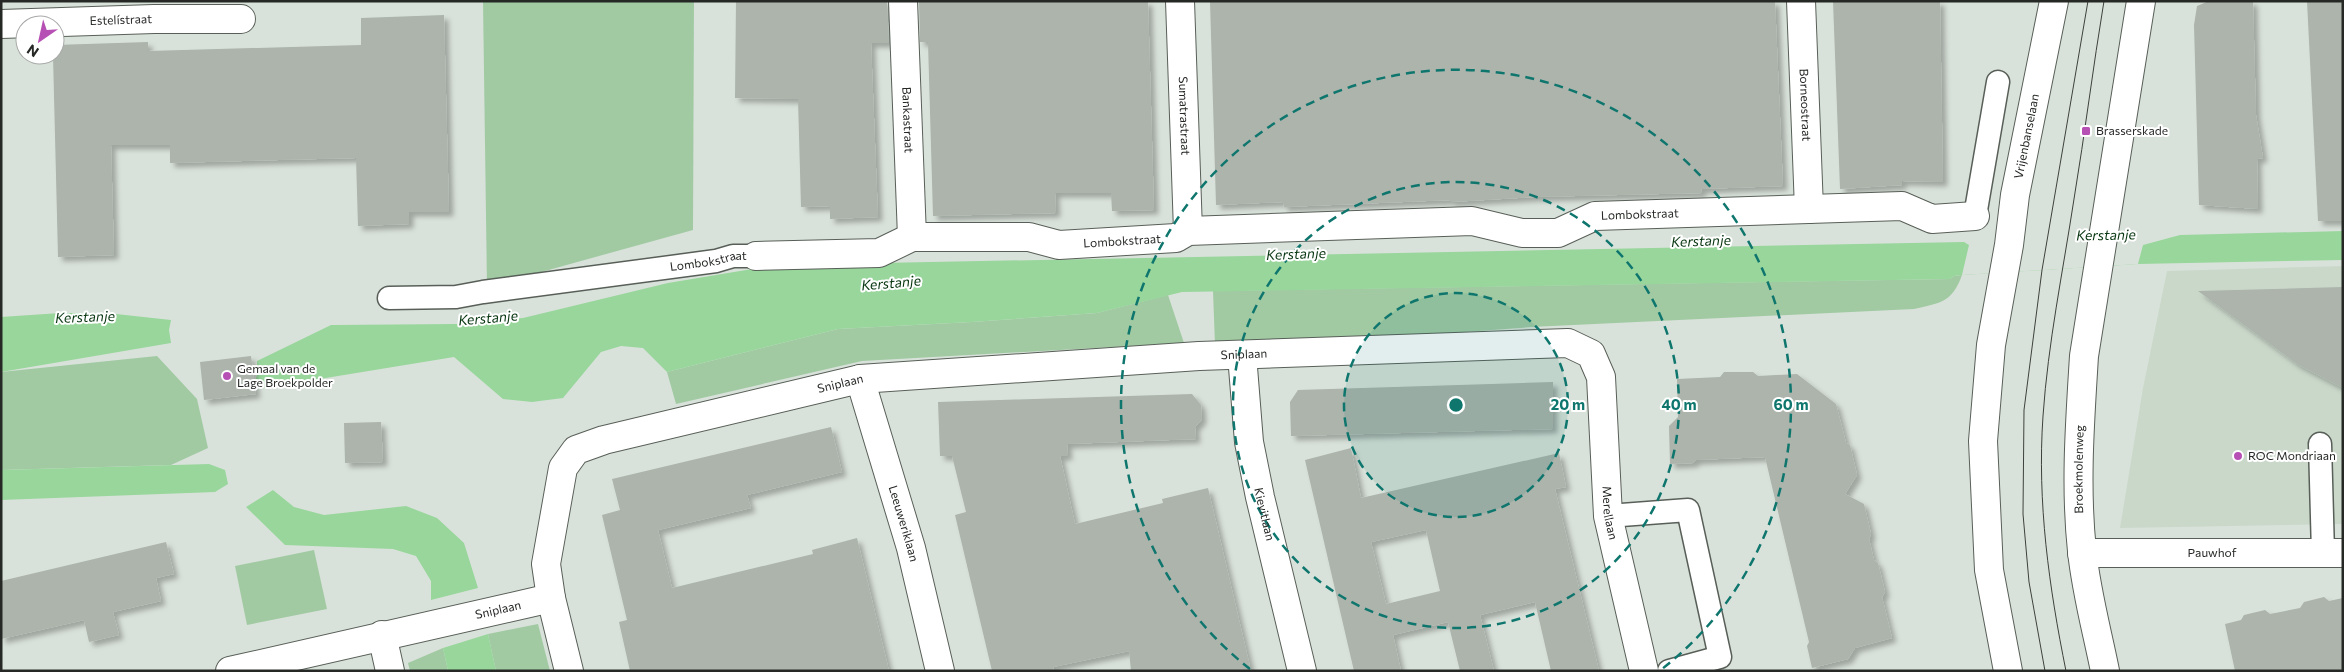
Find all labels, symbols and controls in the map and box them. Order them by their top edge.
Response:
street label: Estelístraat [89,11,152,27]
north arrow [15,15,65,65]
text: N [23,41,42,61]
street label: Borneostraat [1798,68,1814,141]
street label: Sumatrastraat [1177,76,1193,156]
street label: Bankastraat [900,87,917,153]
street label: Vrijenbanselaan [2010,92,2041,180]
place label: Brasserskade [2096,123,2168,137]
marker: Brasserskade [2080,125,2092,137]
street label: Lombokstraat [1601,205,1679,222]
water label: Kerstanje [2076,225,2137,244]
street label: Lombokstraat [1083,231,1161,250]
water label: Kerstanje [1671,231,1732,250]
water label: Kerstanje [1266,244,1327,263]
street label: Lombokstraat [669,248,747,273]
water label: Kerstanje [860,271,922,294]
water label: Kerstanje [457,306,519,329]
water label: Kerstanje [55,307,116,326]
street label: Sniplaan [1220,346,1268,361]
place label: Gemaal van de Lage Broekpolder [237,361,333,389]
marker: Gemaal van de Lage Broekpolder [221,370,233,382]
street label: Sniplaan [816,370,864,395]
text: 20 m [1551,395,1585,413]
text: 40 m [1661,395,1697,413]
text: 60 m [1773,395,1809,413]
centre of rings [1447,396,1465,414]
street label: Broekmolenweg [2070,424,2086,514]
place label: ROC Mondriaan [2248,448,2336,462]
marker: ROC Mondriaan [2232,450,2244,462]
street label: Leeuweriklaan [886,483,922,563]
street label: Kievitlaan [1252,486,1278,542]
street label: Merellaan [1600,486,1621,541]
street label: Pauwhof [2188,545,2237,559]
street label: Sniplaan [474,597,522,621]

